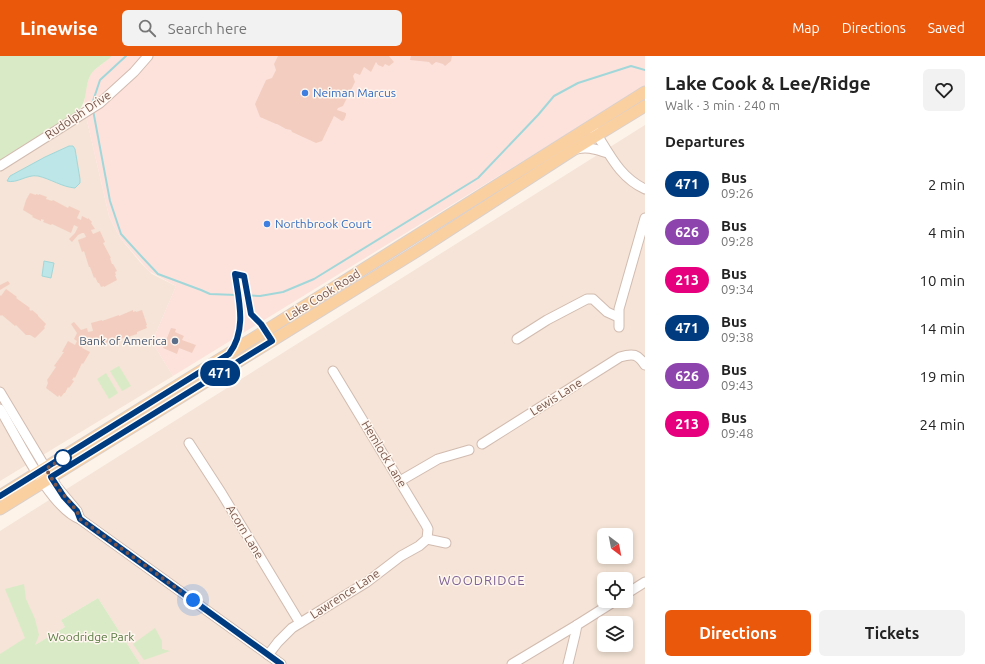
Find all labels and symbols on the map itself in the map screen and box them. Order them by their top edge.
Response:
place label: Neiman Marcus [313,86,396,99]
street label: Rudolph Drive [42,88,113,141]
marker: Neiman Marcus [300,88,310,98]
place label: Northbrook Court [275,217,372,230]
marker: Northbrook Court [262,219,272,229]
street label: Lake Cook Road [283,266,362,323]
place label: Bank of America [79,334,167,347]
marker: Bank of America [170,336,180,346]
line badge: 471 [197,360,243,386]
street label: Lewis Lane [527,376,584,418]
street label: Hemlock Lane [359,418,409,490]
unlabelled marker [54,449,72,467]
street label: Acorn Lane [224,503,267,561]
north arrow [597,528,633,564]
street label: Lawrence Lane [308,566,382,621]
district label: WOODRIDGE [439,573,525,587]
your location [183,590,203,610]
park label: Woodridge Park [48,630,134,643]

